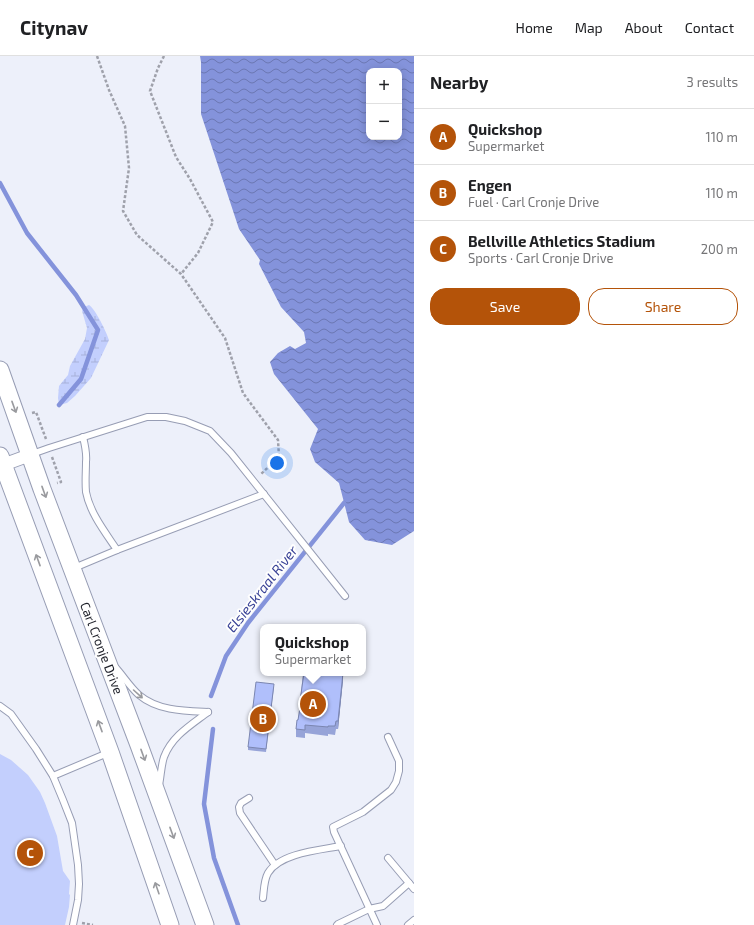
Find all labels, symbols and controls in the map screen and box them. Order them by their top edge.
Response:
text: Citynav [20,16,88,39]
text: Home [516,19,553,36]
text: Map [575,19,603,36]
text: About [625,19,663,36]
text: Contact [685,19,734,36]
map controls [366,68,402,140]
button: + [366,68,402,104]
text: Nearby [430,72,488,92]
text: 3 results [687,74,738,90]
button: − [366,104,402,140]
text: Quickshop [468,120,542,138]
text: A [439,129,447,145]
text: 110 m [706,129,738,145]
text: Supermarket [468,138,545,154]
text: Engen [468,176,512,194]
text: B [439,185,447,201]
text: 110 m [706,185,738,201]
text: Fuel · Carl Cronje Drive [468,194,599,210]
text: Bellville Athletics Stadium [468,232,655,250]
text: C [439,241,447,257]
text: 200 m [701,241,738,257]
text: Sports · Carl Cronje Drive [468,250,613,266]
button: Save [430,288,580,325]
button: Share [588,288,738,325]
one-way arrow [10,401,18,413]
your location [267,453,287,473]
one-way arrow [40,485,48,497]
water label: Elsieskraal River [222,542,301,635]
one-way arrow [34,554,42,566]
street label: Carl Cronje Drive [77,600,127,696]
popup [260,624,366,676]
text: Quickshop [275,633,349,651]
text: Supermarket [275,651,351,667]
one-way arrow [133,689,143,698]
pin: A [300,689,326,719]
pin: B [250,704,276,734]
one-way arrow [95,721,103,733]
one-way arrow [140,748,147,761]
one-way arrow [168,827,176,839]
pin: C [17,838,43,868]
one-way arrow [153,883,161,895]

